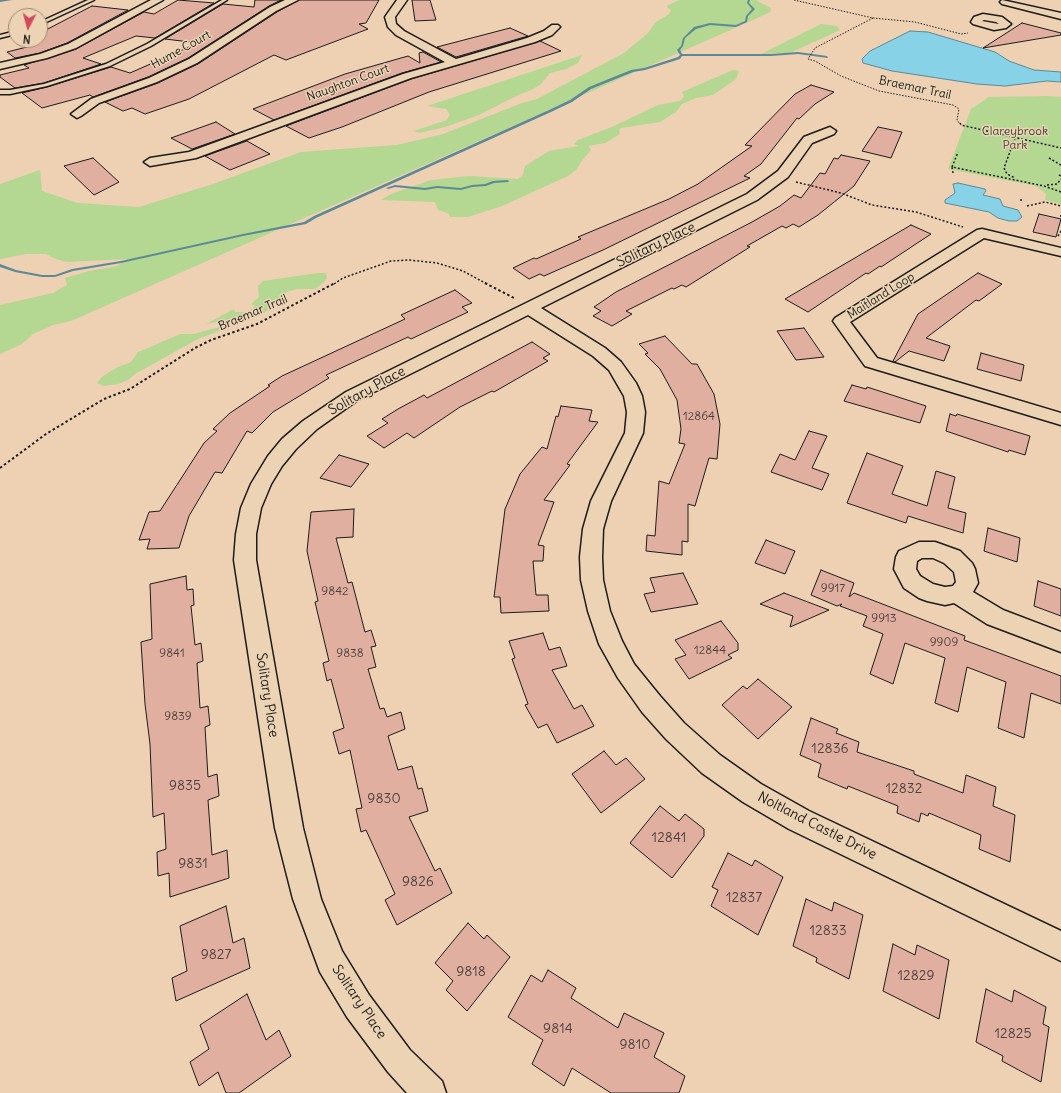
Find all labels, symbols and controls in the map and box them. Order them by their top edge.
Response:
north arrow [8,8,48,48]
street label: Hume Court [149,28,213,72]
text: N [22,32,31,46]
street label: Naughton Court [305,61,391,105]
street label: Braemar Trail [878,73,952,103]
park label: Clareybrook Park [982,125,1048,153]
street label: Solitary Place [614,219,698,271]
street label: Maitland Loop [845,270,917,322]
street label: Braemar Trail [216,292,290,334]
street label: Solitary Place [326,363,408,419]
house number: 12864 [683,410,715,424]
house number: 9917 [821,582,845,596]
house number: 9842 [321,585,349,599]
house number: 9913 [871,612,897,626]
house number: 9909 [930,636,958,650]
house number: 12844 [694,644,726,658]
house number: 9841 [159,647,185,661]
house number: 9838 [336,647,364,661]
street label: Solitary Place [252,651,282,739]
house number: 9839 [164,710,192,724]
house number: 12836 [811,741,849,757]
house number: 9835 [169,778,201,794]
house number: 12832 [886,781,922,797]
street label: Noltland Castle Drive [755,789,879,863]
house number: 9830 [367,791,401,807]
house number: 12841 [652,830,686,846]
house number: 9831 [178,856,208,872]
house number: 9826 [402,874,434,890]
house number: 12837 [726,890,762,906]
house number: 12833 [809,923,847,939]
house number: 9827 [201,947,231,963]
street label: Solitary Place [328,962,390,1042]
house number: 9818 [456,964,486,980]
house number: 12829 [897,968,935,984]
house number: 9814 [543,1021,573,1037]
house number: 12825 [994,1026,1032,1042]
house number: 9810 [620,1037,650,1053]

